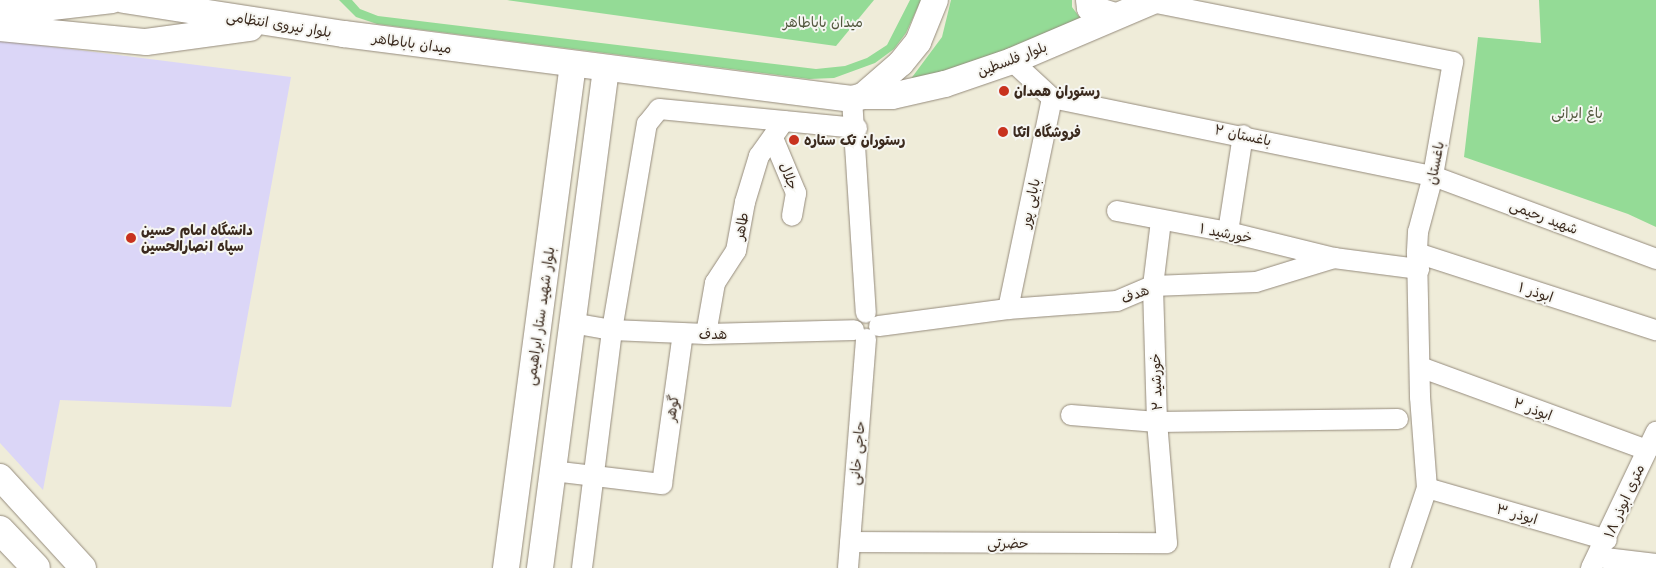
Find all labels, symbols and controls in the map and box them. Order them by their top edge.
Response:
street label: بلوار نیروی انتظامی [225,7,333,41]
park label: میدان باباطاهر [783,14,863,30]
street label: میدان باباطاهر [371,29,453,57]
street label: بلوار فلسطین [975,38,1049,80]
place label: رستوران همدان [1014,83,1100,99]
marker: رستوران همدان [998,85,1010,97]
park label: باغ ایرانی [1551,105,1603,121]
street label: باغستان ۲ [1213,121,1273,149]
place label: فروشگاه اتکا [1013,124,1081,140]
marker: فروشگاه اتکا [997,126,1009,138]
place label: رستوران تک ستاره [804,132,905,148]
marker: رستوران تک ستاره [788,134,800,146]
street label: باغستان [1423,140,1447,186]
street label: جلال [776,160,802,192]
street label: بابایی پور [1017,177,1043,229]
street label: شهید رحیمی [1508,196,1580,238]
street label: طاهر [730,211,752,241]
street label: خورشید ۱ [1198,220,1254,246]
place label: دانشگاه امام حسین سپاه انصارالحسین [141,222,253,254]
marker: دانشگاه امام حسین سپاه انصارالحسین [125,232,137,244]
street label: بلوار شهید ستار ابراهیمی [522,245,558,387]
street label: ابوذر ۱ [1516,279,1556,305]
street label: هدف [1119,281,1151,307]
street label: هدف [699,326,727,342]
street label: خورشید ۲ [1147,353,1165,411]
street label: گوهر [662,394,682,422]
street label: ابوذر ۲ [1511,394,1555,424]
street label: حاجی خانی [846,420,868,486]
street label: ۱۸ متری ابوذر [1600,462,1648,540]
street label: ابوذر ۳ [1495,500,1539,528]
street label: حضرتی [987,535,1029,551]

